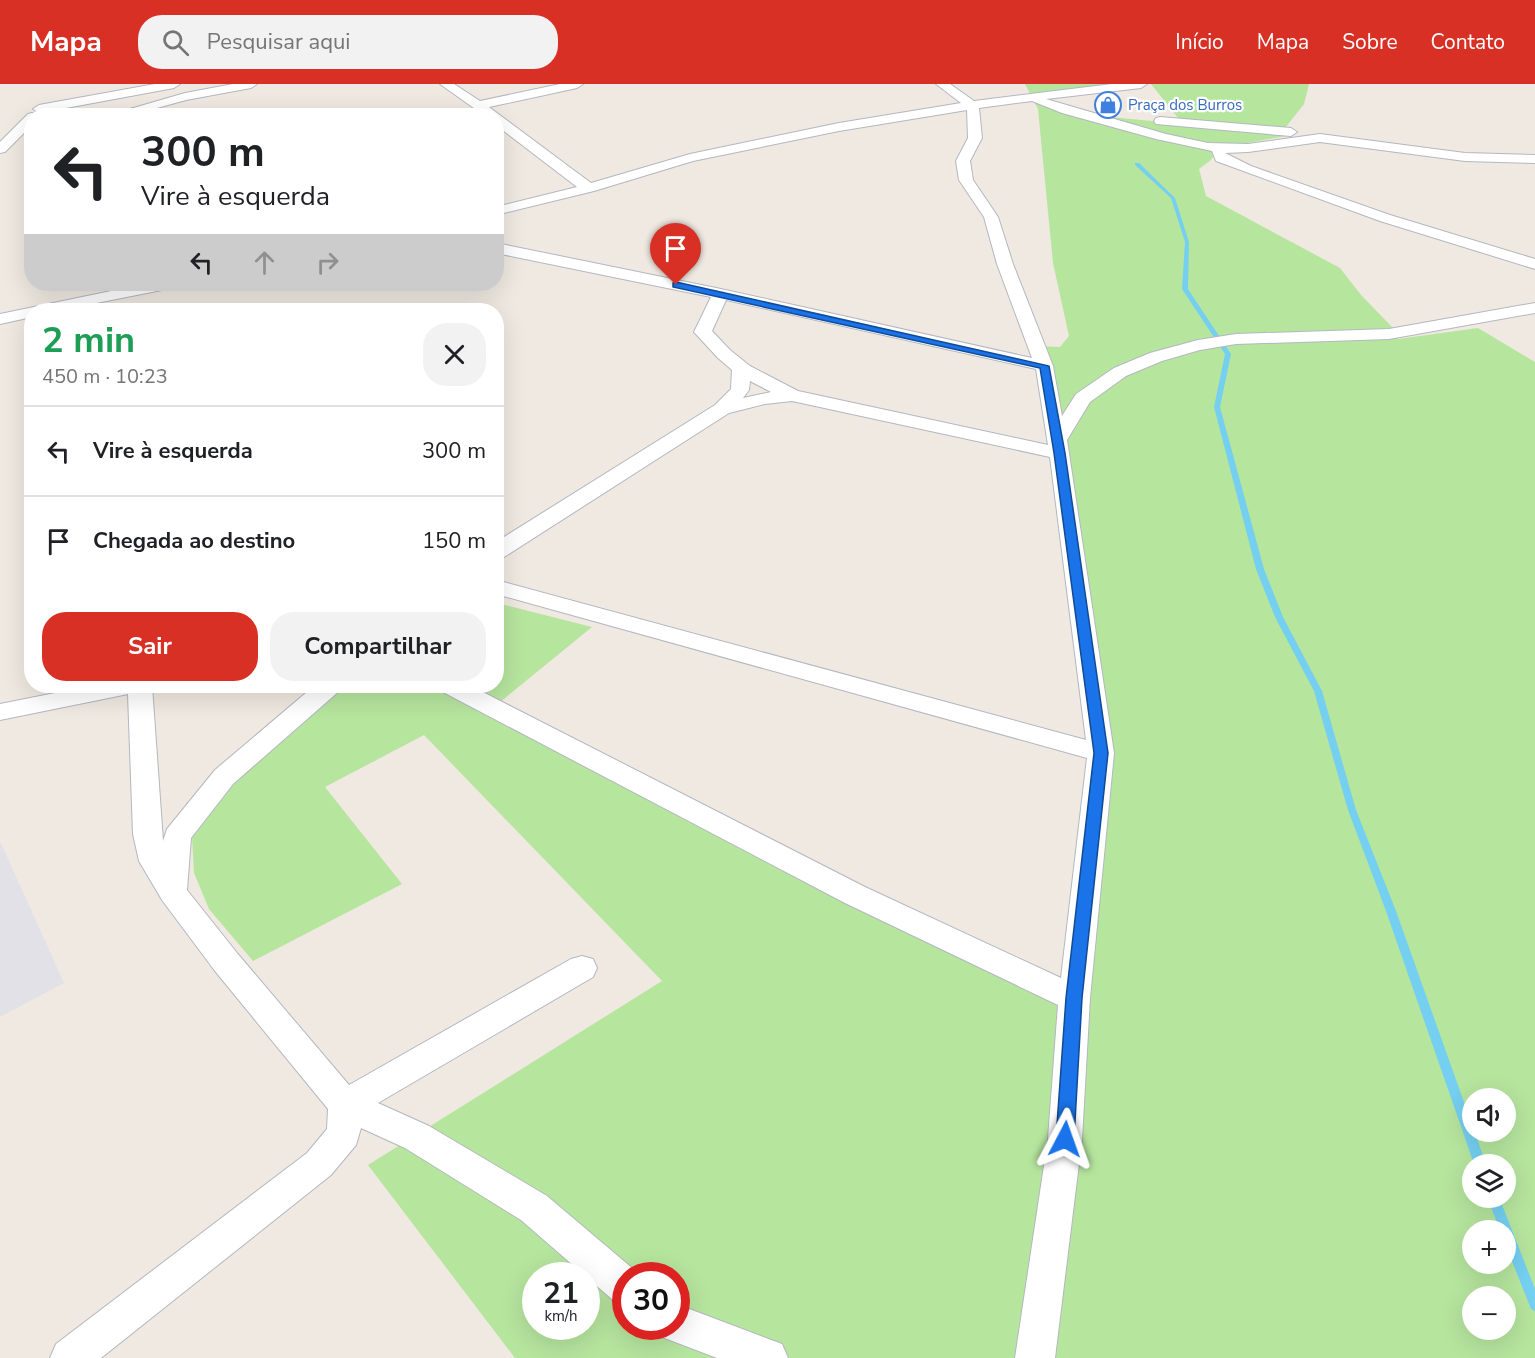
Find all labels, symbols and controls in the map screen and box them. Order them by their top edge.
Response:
search box [138,15,558,69]
text: Mapa [30,23,102,61]
icon: search [159,26,192,59]
text: Pesquisar aqui [207,27,350,57]
text: Início [1175,28,1224,56]
text: Mapa [1257,28,1309,56]
text: Sobre [1342,28,1398,56]
text: Contato [1431,28,1505,56]
shop icon: Praça dos Burros [1093,90,1123,120]
place label: Praça dos Burros [1128,95,1242,115]
text: 300 m [141,124,265,181]
icon: left [42,132,120,210]
text: Vire à esquerda [141,178,330,215]
pin [650,223,701,285]
icon: arrive [659,232,692,265]
icon: left [185,246,218,279]
icon: ahead [248,246,281,279]
icon: right [311,246,344,279]
text: 2 min [42,316,135,365]
button: close [423,323,486,386]
text: 450 m · 10:23 [42,363,168,390]
icon: left [42,435,75,468]
text: Vire à esquerda [93,436,253,466]
text: 300 m [422,436,486,466]
icon: arrive [42,525,75,558]
text: Chegada ao destino [93,526,295,556]
text: 150 m [422,526,486,556]
button: Sair [42,612,258,681]
button: Compartilhar [270,612,486,681]
map controls [1462,1088,1516,1340]
button: sound [1462,1088,1516,1142]
position arrow [1033,1107,1097,1171]
button: layers [1462,1154,1516,1208]
button: + [1462,1220,1516,1274]
speed limit sign: 30 [612,1262,690,1340]
text: 21 [543,1273,579,1314]
button: − [1462,1286,1516,1340]
text: km/h [544,1306,578,1326]

